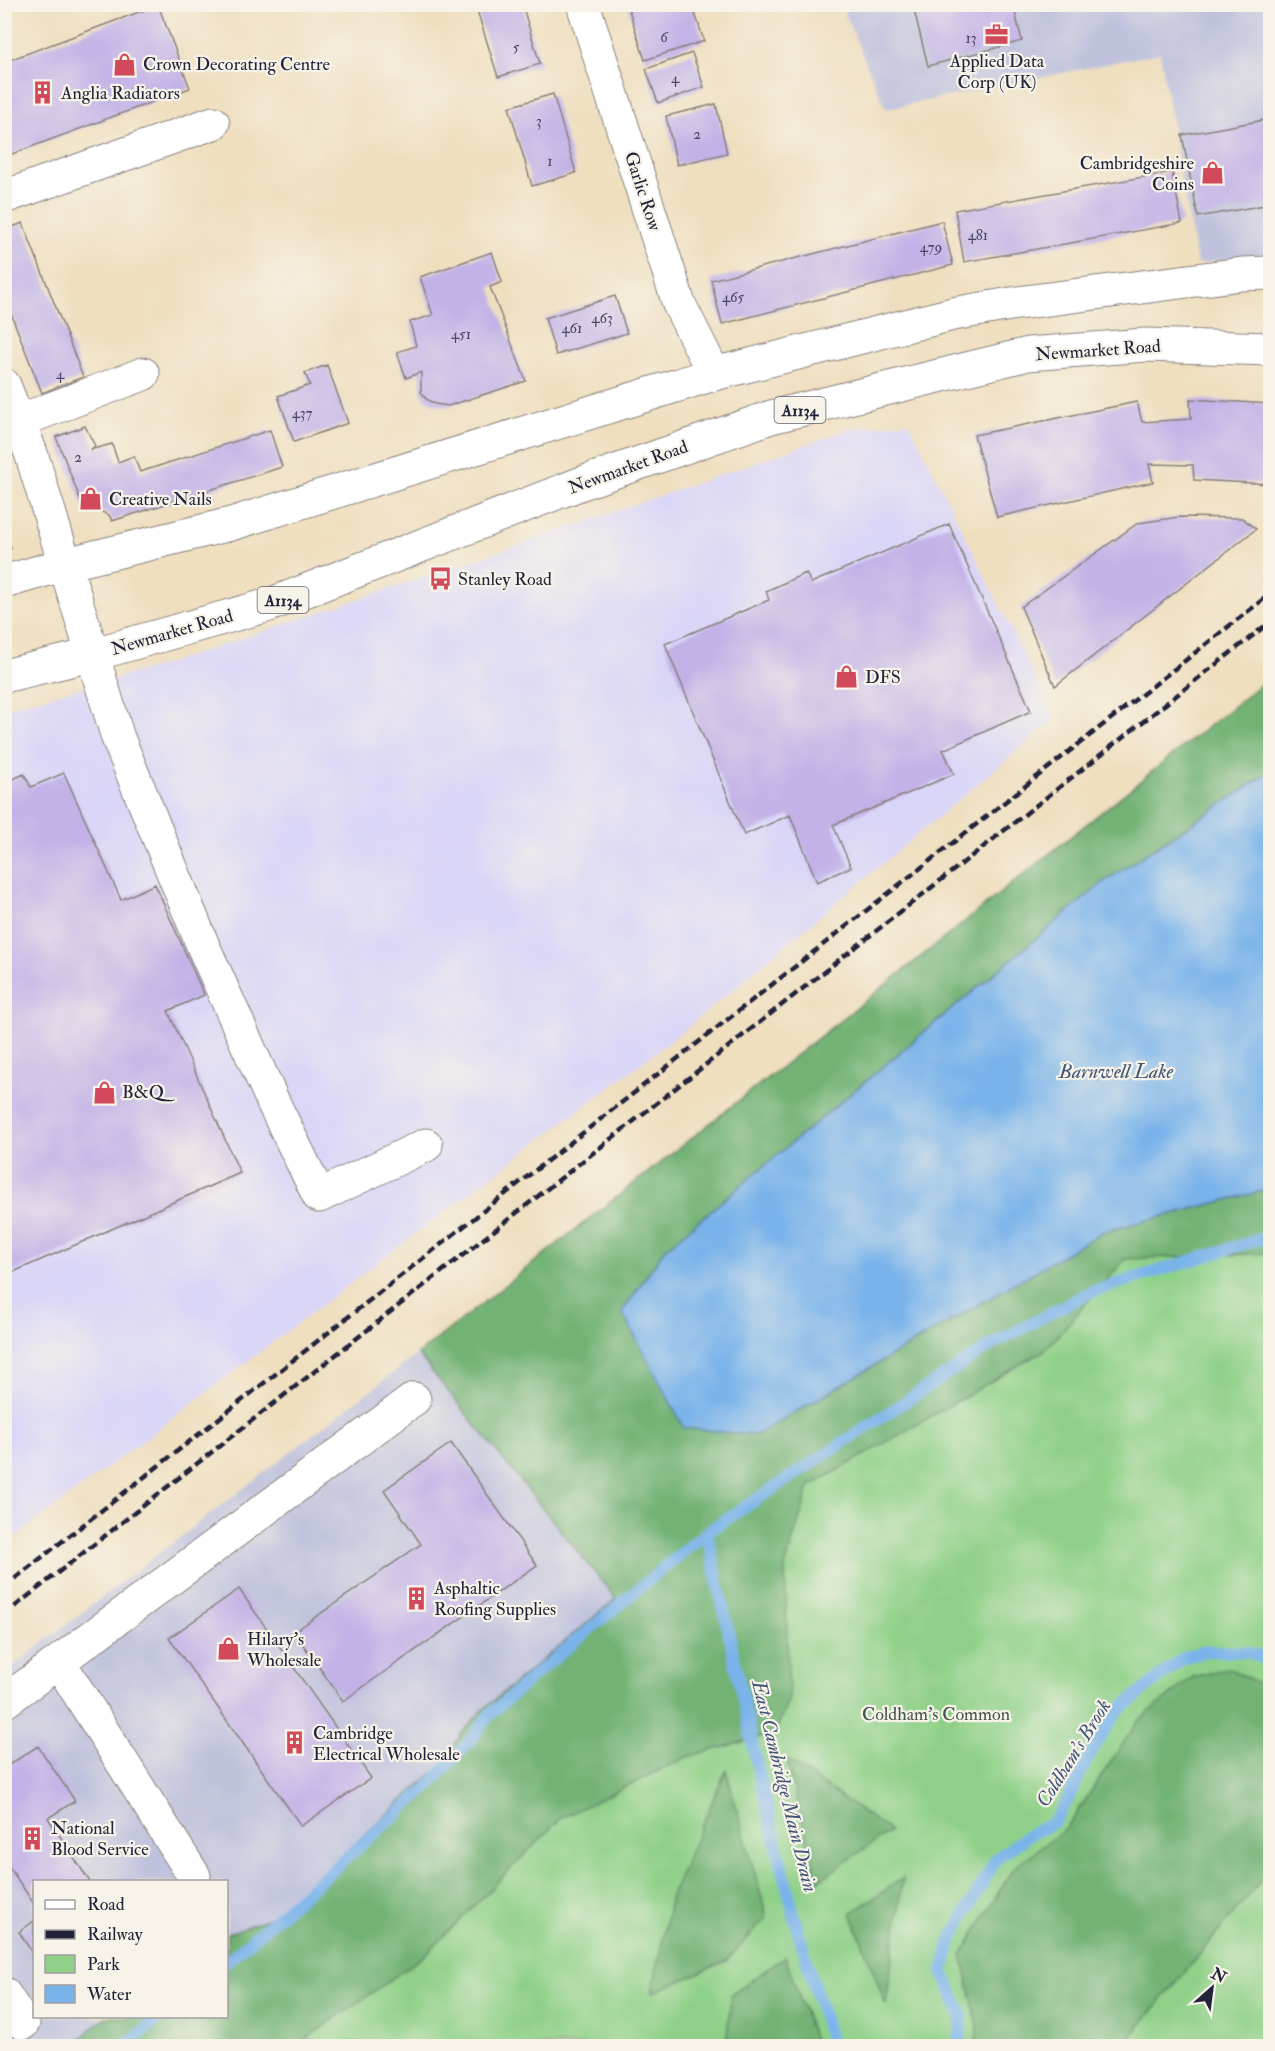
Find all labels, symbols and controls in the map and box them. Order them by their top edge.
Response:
office icon: Applied Data Corp (UK) [984,22,1010,48]
house number: 6 [660,28,669,47]
house number: 13 [965,29,977,48]
house number: 5 [513,38,520,57]
place label: Applied Data Corp (UK) [949,50,1045,94]
shop icon: Crown Decorating Centre [112,51,138,77]
place label: Crown Decorating Centre [143,53,330,76]
house number: 4 [671,69,680,88]
building icon: Anglia Radiators [30,80,56,106]
place label: Anglia Radiators [60,82,180,105]
house number: 3 [536,112,542,131]
house number: 2 [693,125,701,144]
street label: Garlic Row [619,149,666,235]
house number: 1 [547,152,553,171]
place label: Cambridgeshire Coins [1080,152,1194,196]
shop icon: Cambridgeshire Coins [1199,160,1225,186]
house number: 481 [968,226,988,245]
house number: 479 [920,238,942,257]
house number: 465 [722,288,745,307]
house number: 463 [591,309,613,328]
house number: 461 [562,319,582,338]
house number: 451 [451,325,471,344]
street label: Newmarket Road [1035,335,1162,366]
house number: 4 [56,365,65,384]
road number: A1134 [774,397,826,423]
house number: 437 [292,404,312,423]
street label: Newmarket Road [565,435,691,500]
house number: 2 [74,448,82,467]
shop icon: Creative Nails [78,486,104,512]
place label: Creative Nails [109,488,212,511]
bus stop icon: Stanley Road [427,566,453,592]
place label: Stanley Road [458,568,552,591]
road number: A1134 [258,587,308,613]
street label: Newmarket Road [109,604,236,661]
shop icon: DFS [834,664,860,690]
place label: DFS [865,666,901,689]
water label: Barnwell Lake [1058,1059,1174,1084]
shop icon: B&Q [91,1079,117,1105]
place label: B&Q [122,1081,176,1104]
place label: Asphaltic Roofing Supplies [433,1577,556,1621]
building icon: Asphaltic Roofing Supplies [403,1585,429,1611]
place label: Hilary's Wholesale [246,1628,322,1672]
shop icon: Hilary's Wholesale [216,1636,242,1662]
water label: East Cambridge Main Drain [746,1676,823,1895]
water label: Coldham's Brook [1030,1695,1116,1812]
park label: Coldham's Common [862,1703,1010,1726]
place label: Cambridge Electrical Wholesale [313,1722,460,1766]
building icon: Cambridge Electrical Wholesale [282,1730,308,1756]
place label: National Blood Service [51,1817,149,1861]
building icon: National Blood Service [20,1825,46,1851]
legend [33,1880,228,2018]
text: Road [87,1893,125,1916]
text: Railway [87,1923,144,1946]
text: Park [87,1953,120,1976]
north arrow [1182,1958,1242,2018]
text: N [1207,1963,1230,1988]
text: Water [86,1983,131,2006]

